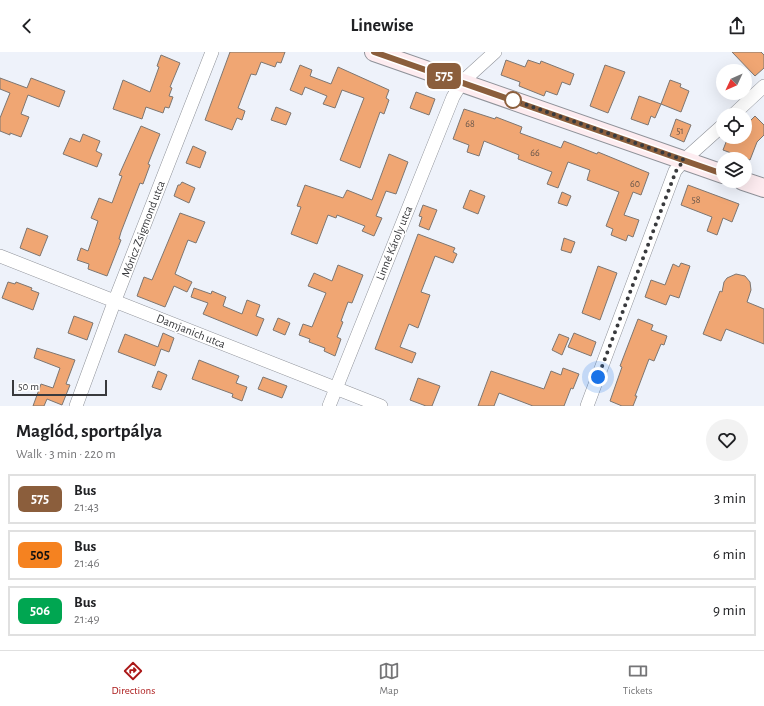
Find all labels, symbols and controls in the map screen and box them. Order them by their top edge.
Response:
icon: back [16,15,38,37]
icon: share [726,15,748,37]
text: Linewise [350,17,414,35]
line badge: 575 [421,63,467,89]
north arrow [716,64,752,100]
map controls [716,64,752,188]
text: 575 [435,69,453,83]
unlabelled marker [504,91,522,109]
button: locate [716,108,752,144]
house number: 68 [465,119,475,129]
house number: 51 [676,126,684,136]
house number: 66 [530,148,540,158]
button: layers [716,152,752,188]
street label: Móricz Zsigmond utca [119,179,167,279]
house number: 60 [630,179,640,189]
house number: 58 [692,195,701,205]
street label: Linné Károly utca [374,204,415,282]
street label: Damjanich utca [154,312,228,351]
your location [588,367,608,387]
scale bar [12,378,107,397]
text: 50 m [18,381,39,392]
button: heart [706,419,748,461]
text: Maglód, sportpálya [16,422,162,441]
text: Walk · 3 min · 220 m [16,448,116,461]
text: Bus [74,483,96,498]
text: 3 min [714,491,746,506]
text: 575 [31,492,49,506]
text: 21:43 [74,501,99,514]
text: Bus [74,539,96,554]
text: 6 min [713,547,746,562]
text: 505 [30,548,50,562]
text: 21:46 [74,557,100,570]
text: Bus [74,595,96,610]
text: 9 min [713,603,746,618]
text: 506 [30,604,50,618]
text: 21:49 [74,613,100,626]
tab: Directions [111,660,155,697]
tab: Map [378,660,400,697]
tab: Tickets [623,660,653,697]

